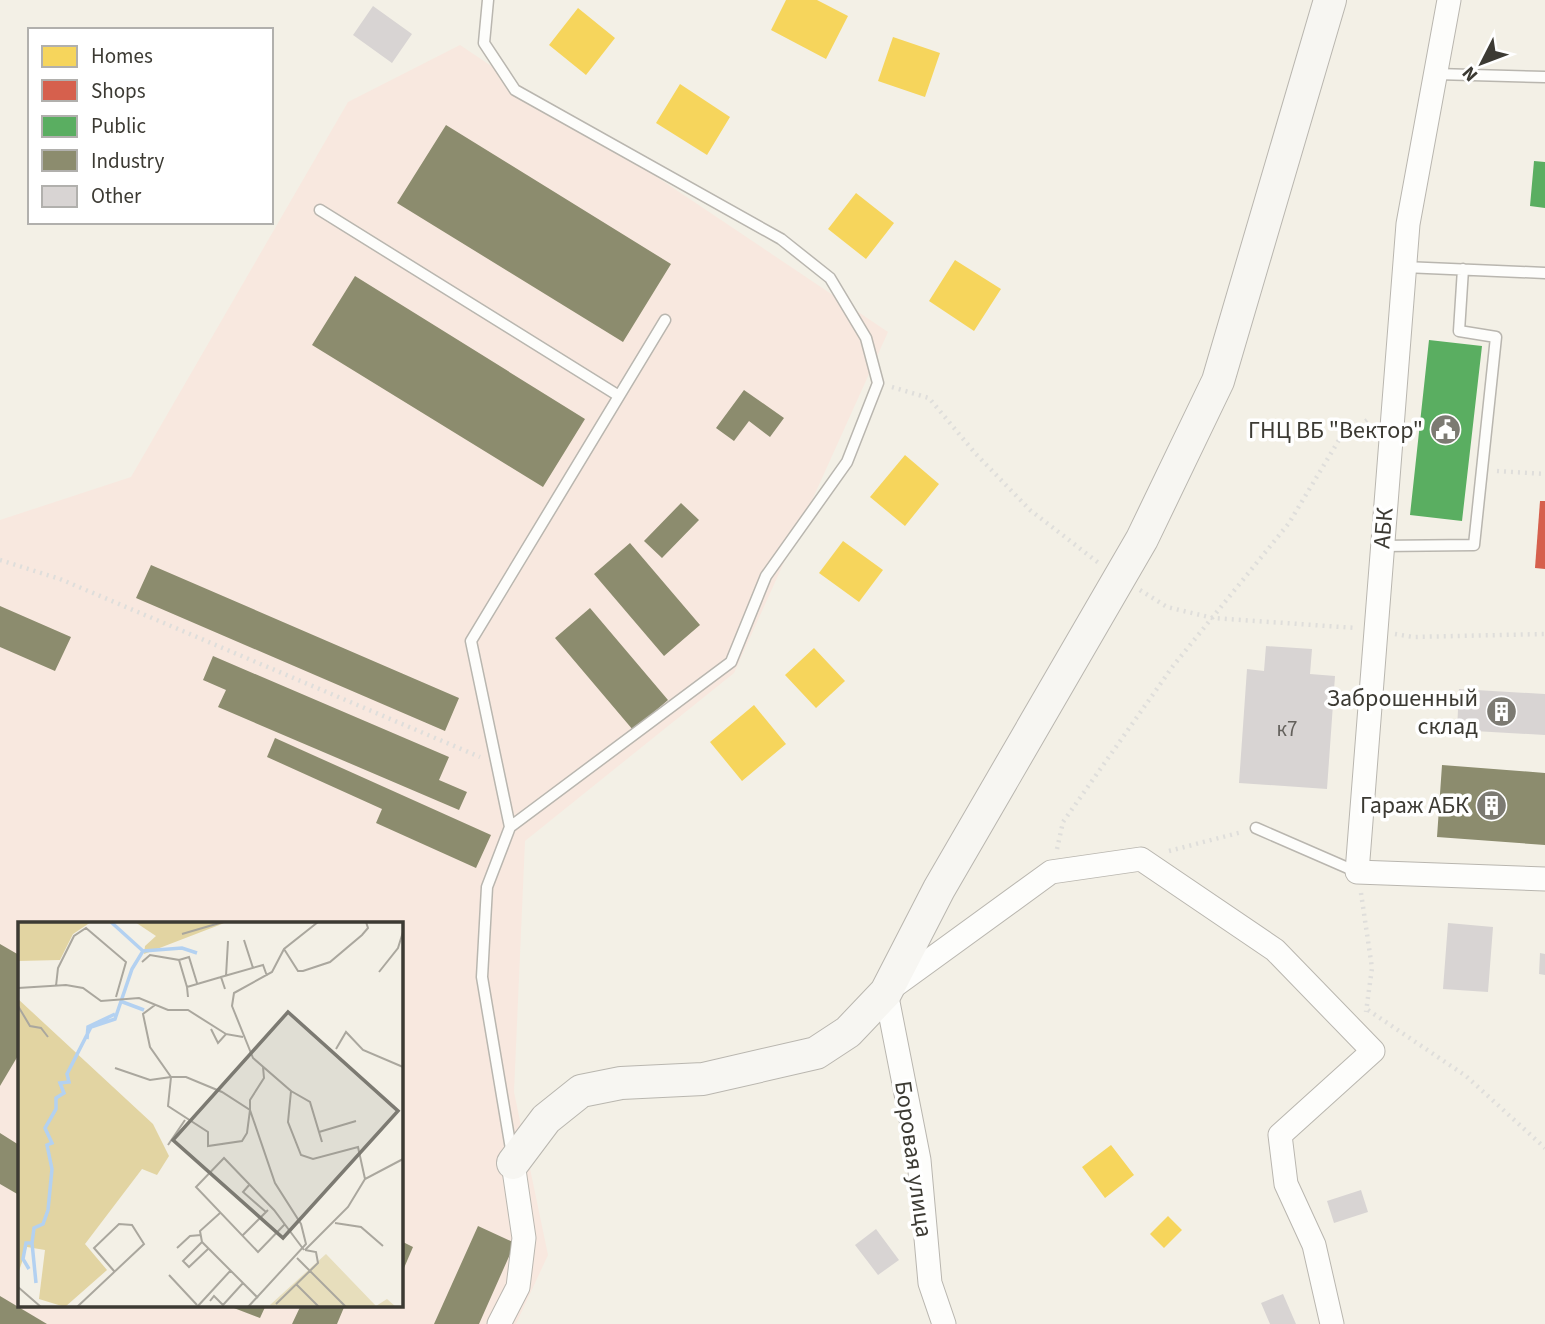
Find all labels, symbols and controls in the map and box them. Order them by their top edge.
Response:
legend [28,28,273,224]
north arrow [1447,28,1517,98]
text: Homes [91,41,153,71]
text: N [1456,60,1485,87]
text: Shops [91,76,146,106]
text: Public [91,111,146,141]
text: Industry [91,146,164,176]
text: Other [91,181,142,211]
place label: ГНЦ ВБ "Вектор" [1248,413,1423,448]
public building icon: ГНЦ ВБ "Вектор" [1429,413,1463,447]
street label: АБК [1364,506,1403,550]
place label: Заброшенный склад [1327,681,1478,744]
building icon: Заброшенный склад [1484,695,1518,729]
house number: к7 [1277,714,1297,744]
place label: Гараж АБК [1360,788,1469,823]
building icon: Гараж АБК [1475,788,1509,822]
inset map [18,922,402,1306]
street label: Боровая улица [885,1079,942,1240]

